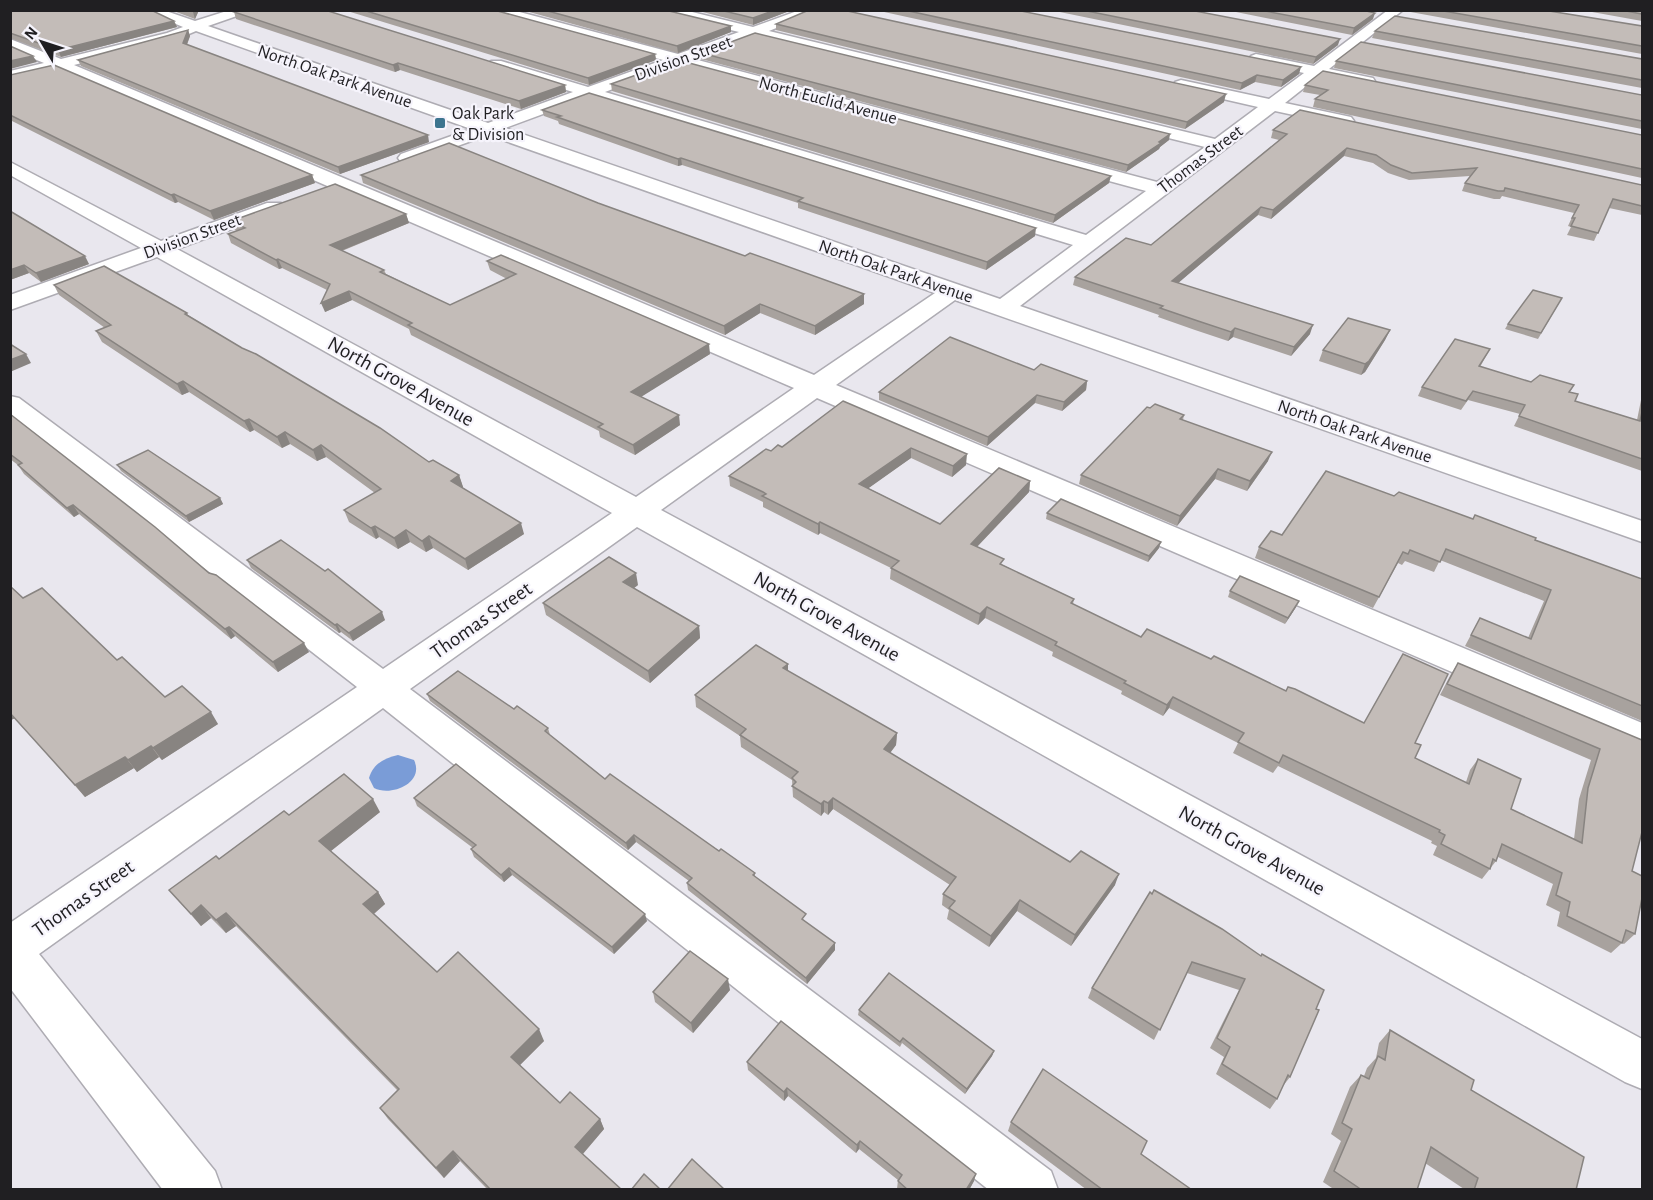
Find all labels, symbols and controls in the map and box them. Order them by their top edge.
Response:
north arrow [12,12,72,72]
text: N [21,24,41,43]
street label: Division Street [632,33,735,85]
street label: North Oak Park Avenue [255,42,414,112]
street label: North Euclid Avenue [757,74,899,128]
place label: Oak Park & Division [452,105,524,144]
marker: Oak Park & Division [433,116,447,130]
street label: Thomas Street [1155,122,1247,197]
street label: Division Street [141,211,244,263]
street label: North Oak Park Avenue [816,237,975,307]
street label: North Grove Avenue [324,333,477,430]
street label: North Oak Park Avenue [1275,397,1434,467]
street label: North Grove Avenue [750,568,903,665]
street label: Thomas Street [427,578,536,663]
street label: North Grove Avenue [1175,802,1328,899]
street label: Thomas Street [29,856,138,941]

